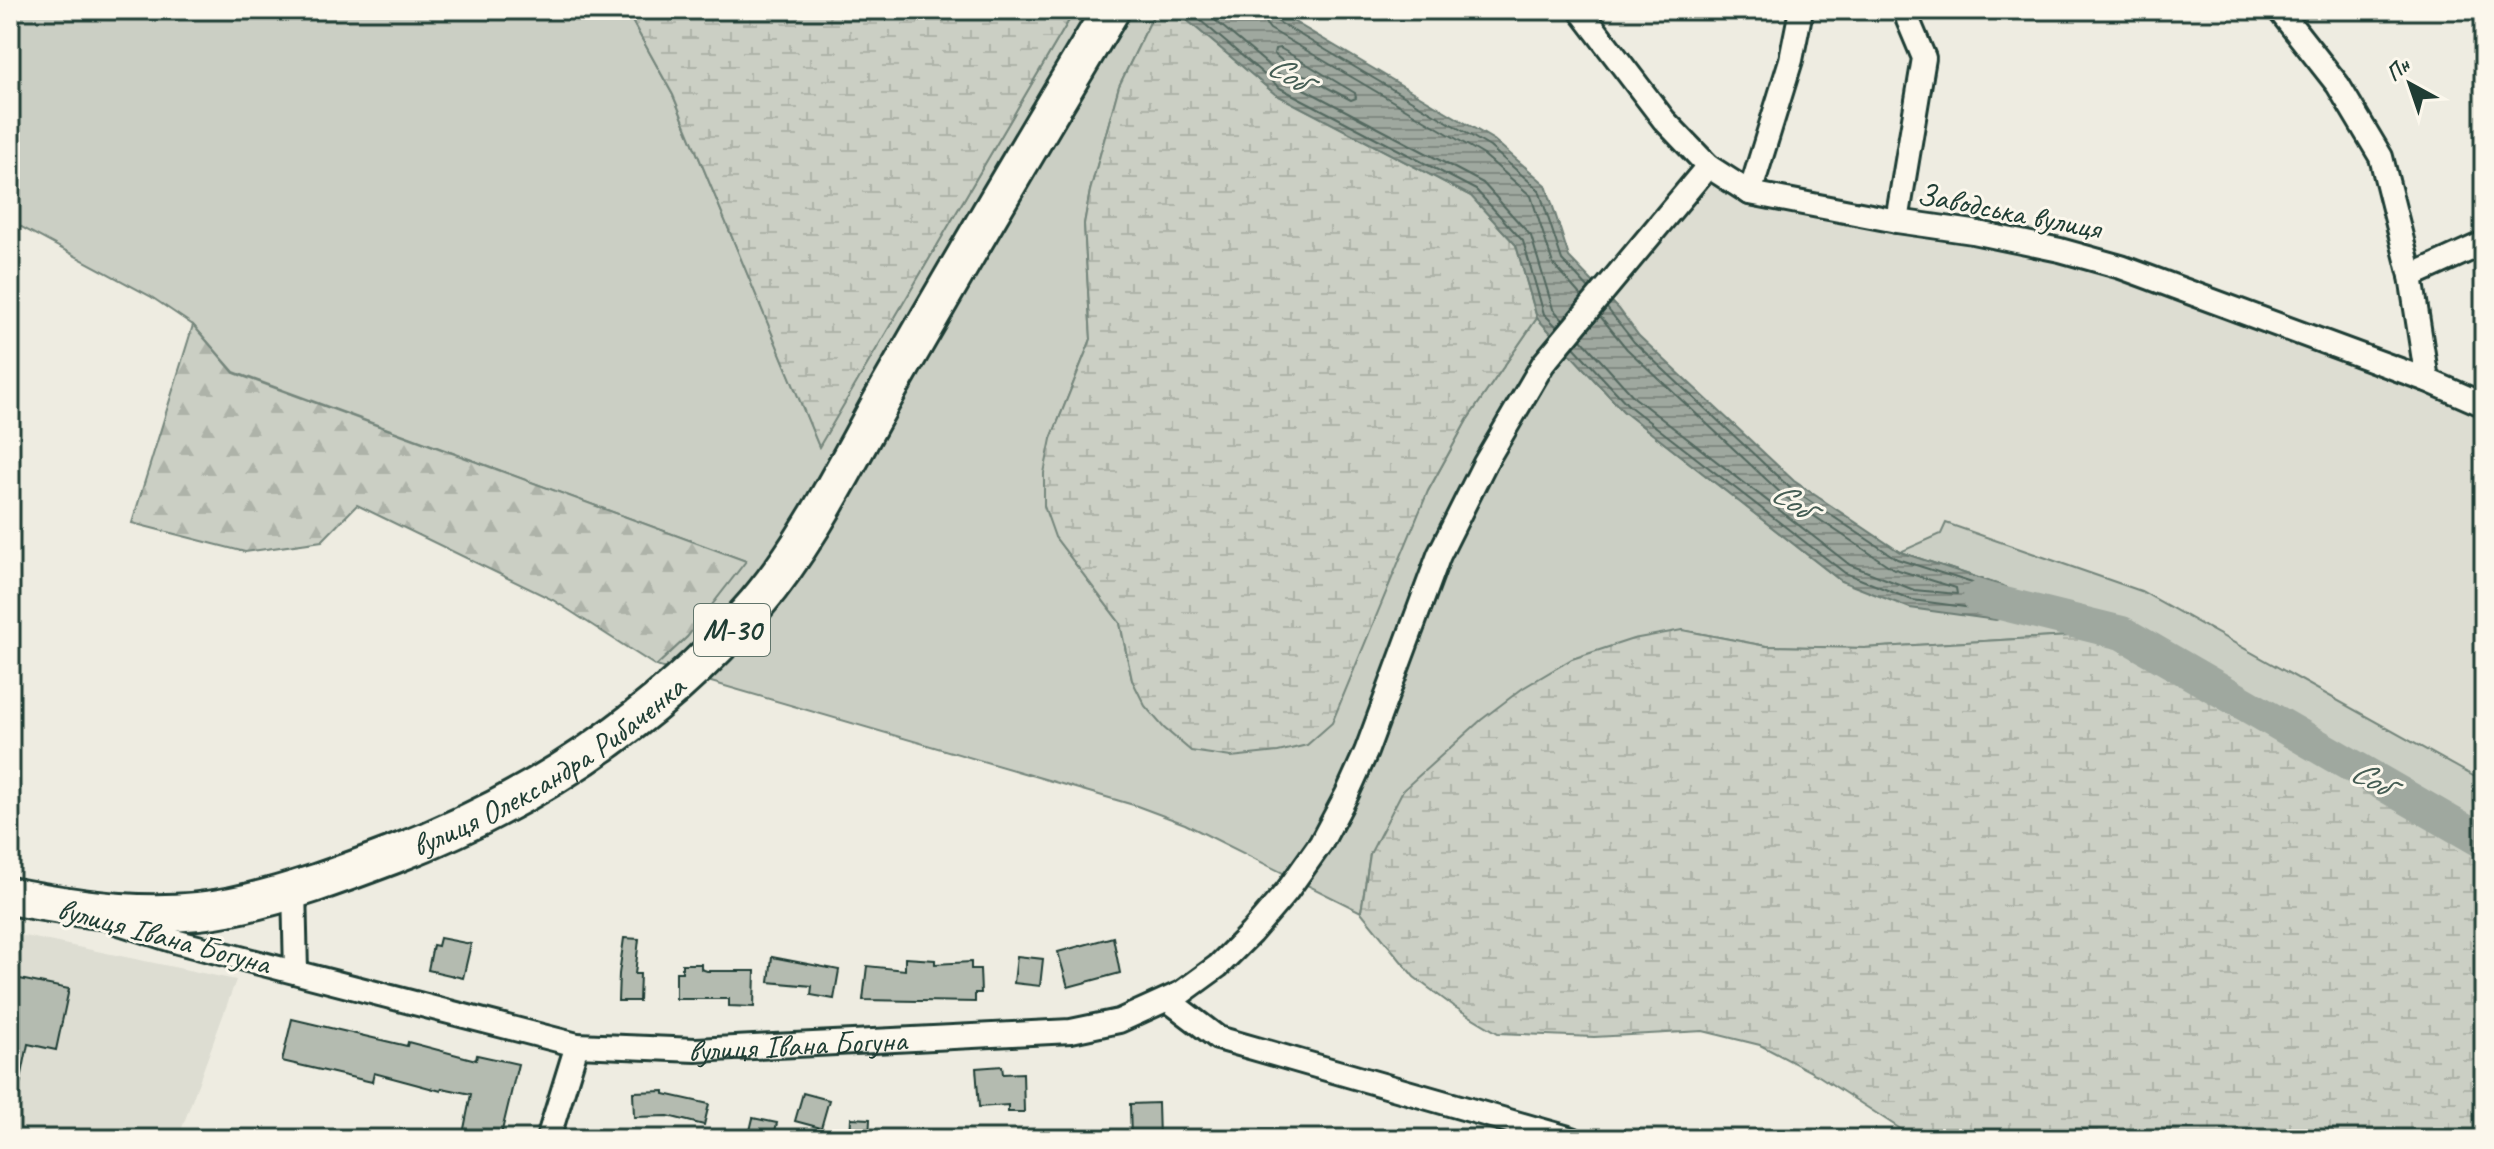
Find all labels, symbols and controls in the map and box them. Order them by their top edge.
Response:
water label: Соб [1260,43,1327,108]
north arrow [2370,44,2450,124]
text: Пн [2380,51,2417,88]
street label: Заводська вулиця [1914,173,2106,249]
water label: Соб [1764,470,1831,536]
road number: М-30 [694,604,770,656]
street label: вулиця Олександра Рибаченка [405,665,695,866]
water label: Соб [2344,749,2410,812]
street label: вулиця Івана Богуна [53,888,277,985]
street label: вулиця Івана Богуна [688,1019,910,1071]

